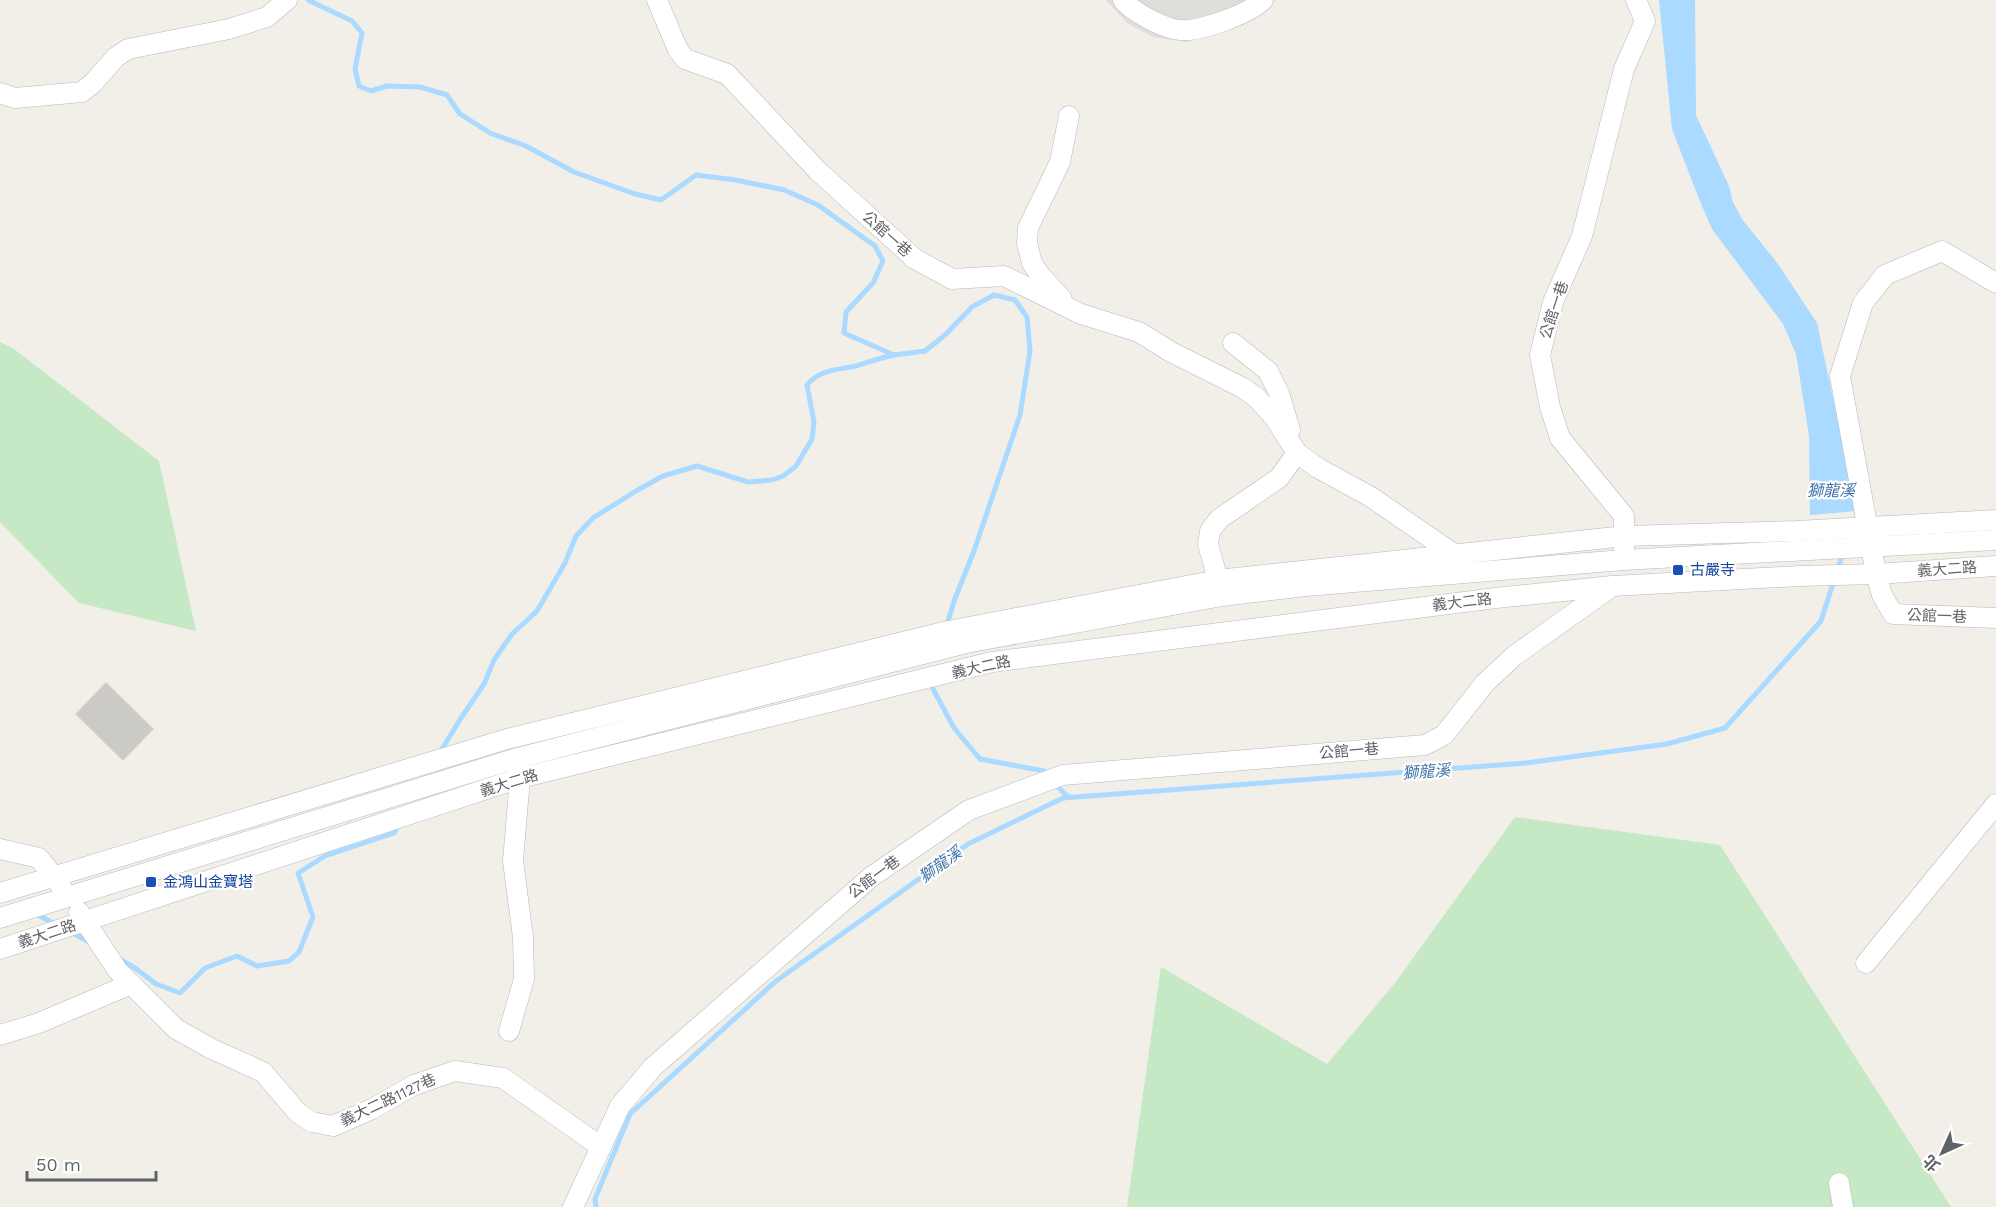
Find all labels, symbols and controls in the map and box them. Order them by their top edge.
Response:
street label: 公館一巷 [859,207,915,261]
street label: 公館一巷 [1536,279,1572,341]
water label: 獅龍溪 [1807,481,1857,500]
street label: 義大二路 [1916,558,1978,580]
place label: 古嚴寺 [1690,561,1735,579]
marker: 古嚴寺 [1671,563,1685,577]
street label: 義大二路 [1431,589,1493,615]
street label: 公館一巷 [1907,606,1967,626]
street label: 義大二路 [950,652,1012,682]
street label: 公館一巷 [1318,739,1380,763]
water label: 獅龍溪 [1401,760,1453,783]
street label: 義大二路 [478,766,540,800]
water label: 獅龍溪 [915,841,967,886]
street label: 公館一巷 [845,852,903,902]
place label: 金鴻山金寶塔 [163,873,253,891]
marker: 金鴻山金寶塔 [144,875,158,889]
street label: 義大二路 [16,916,78,952]
street label: 義大二路1127巷 [337,1070,439,1130]
north arrow [1912,1123,1972,1183]
scale bar [27,1144,156,1182]
text: 北 [1919,1151,1944,1176]
text: 50 m [36,1154,81,1175]

